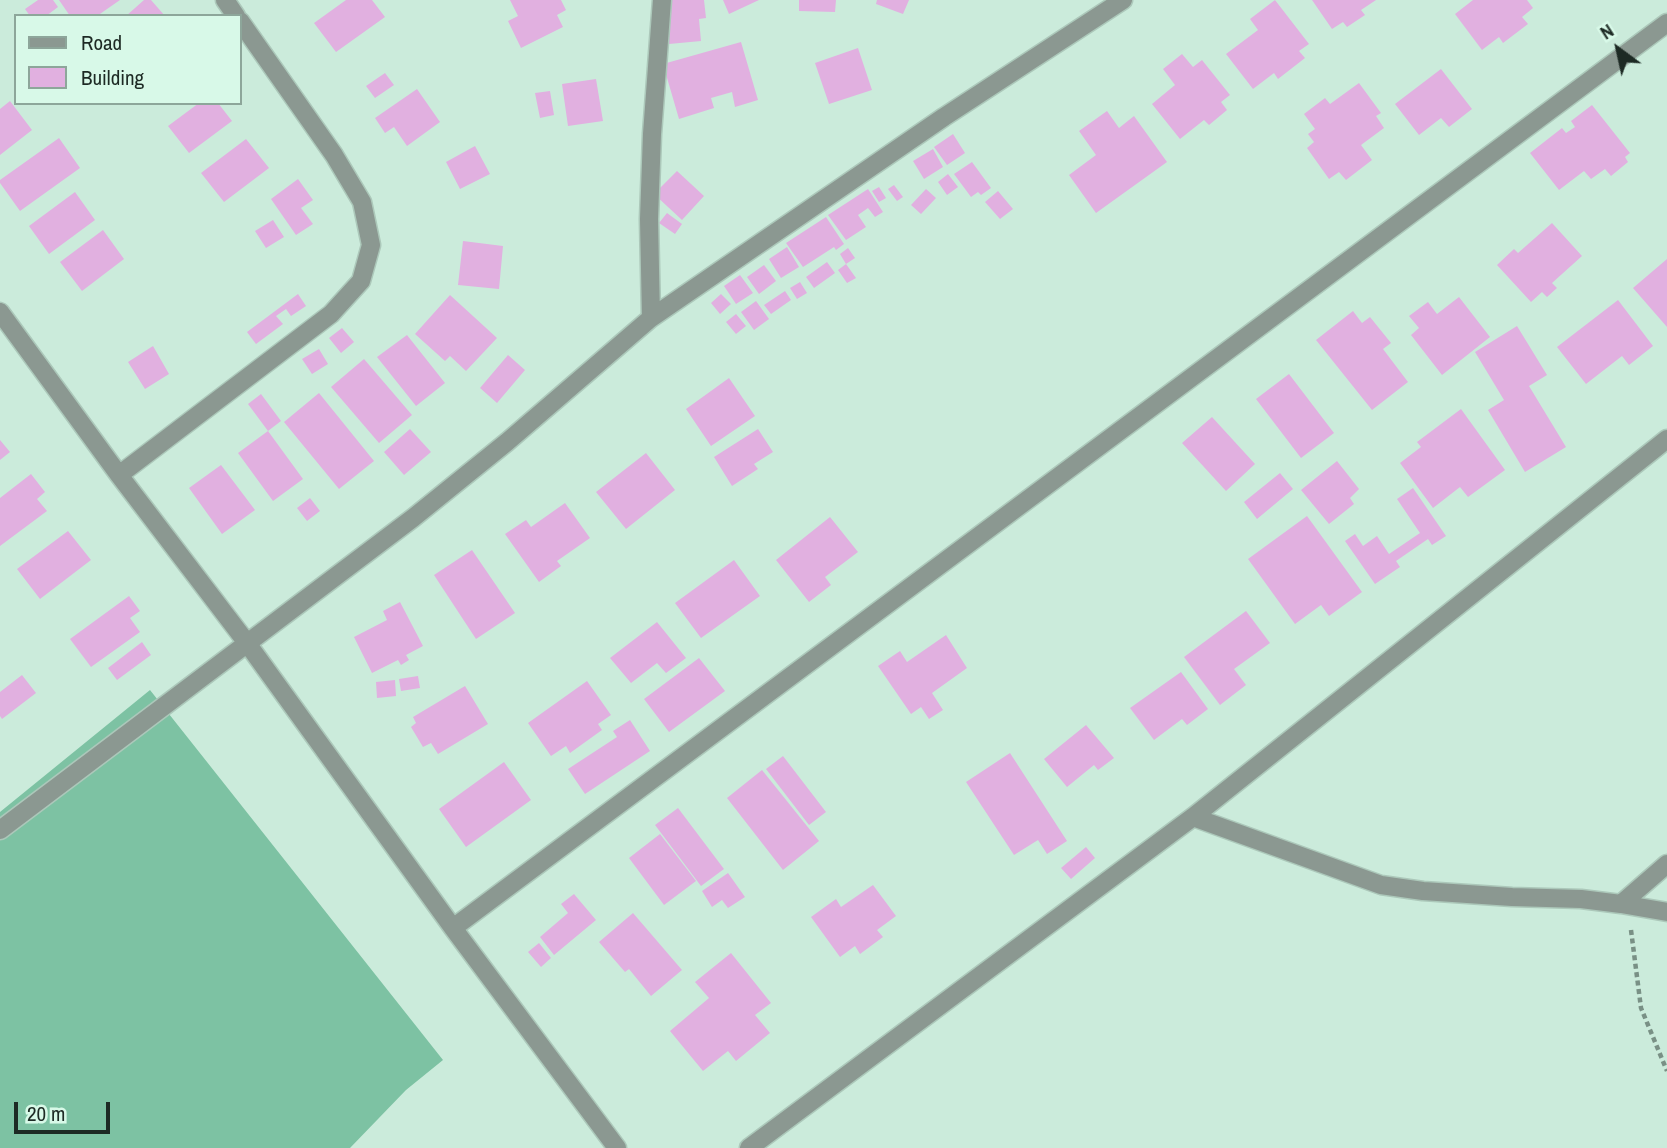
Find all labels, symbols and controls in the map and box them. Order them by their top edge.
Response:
legend [14,14,242,105]
north arrow [1583,14,1653,84]
text: N [1595,17,1618,45]
text: Road [81,28,122,57]
text: Building [81,63,144,92]
scale bar [18,1088,114,1132]
text: 20 m [27,1099,65,1128]

